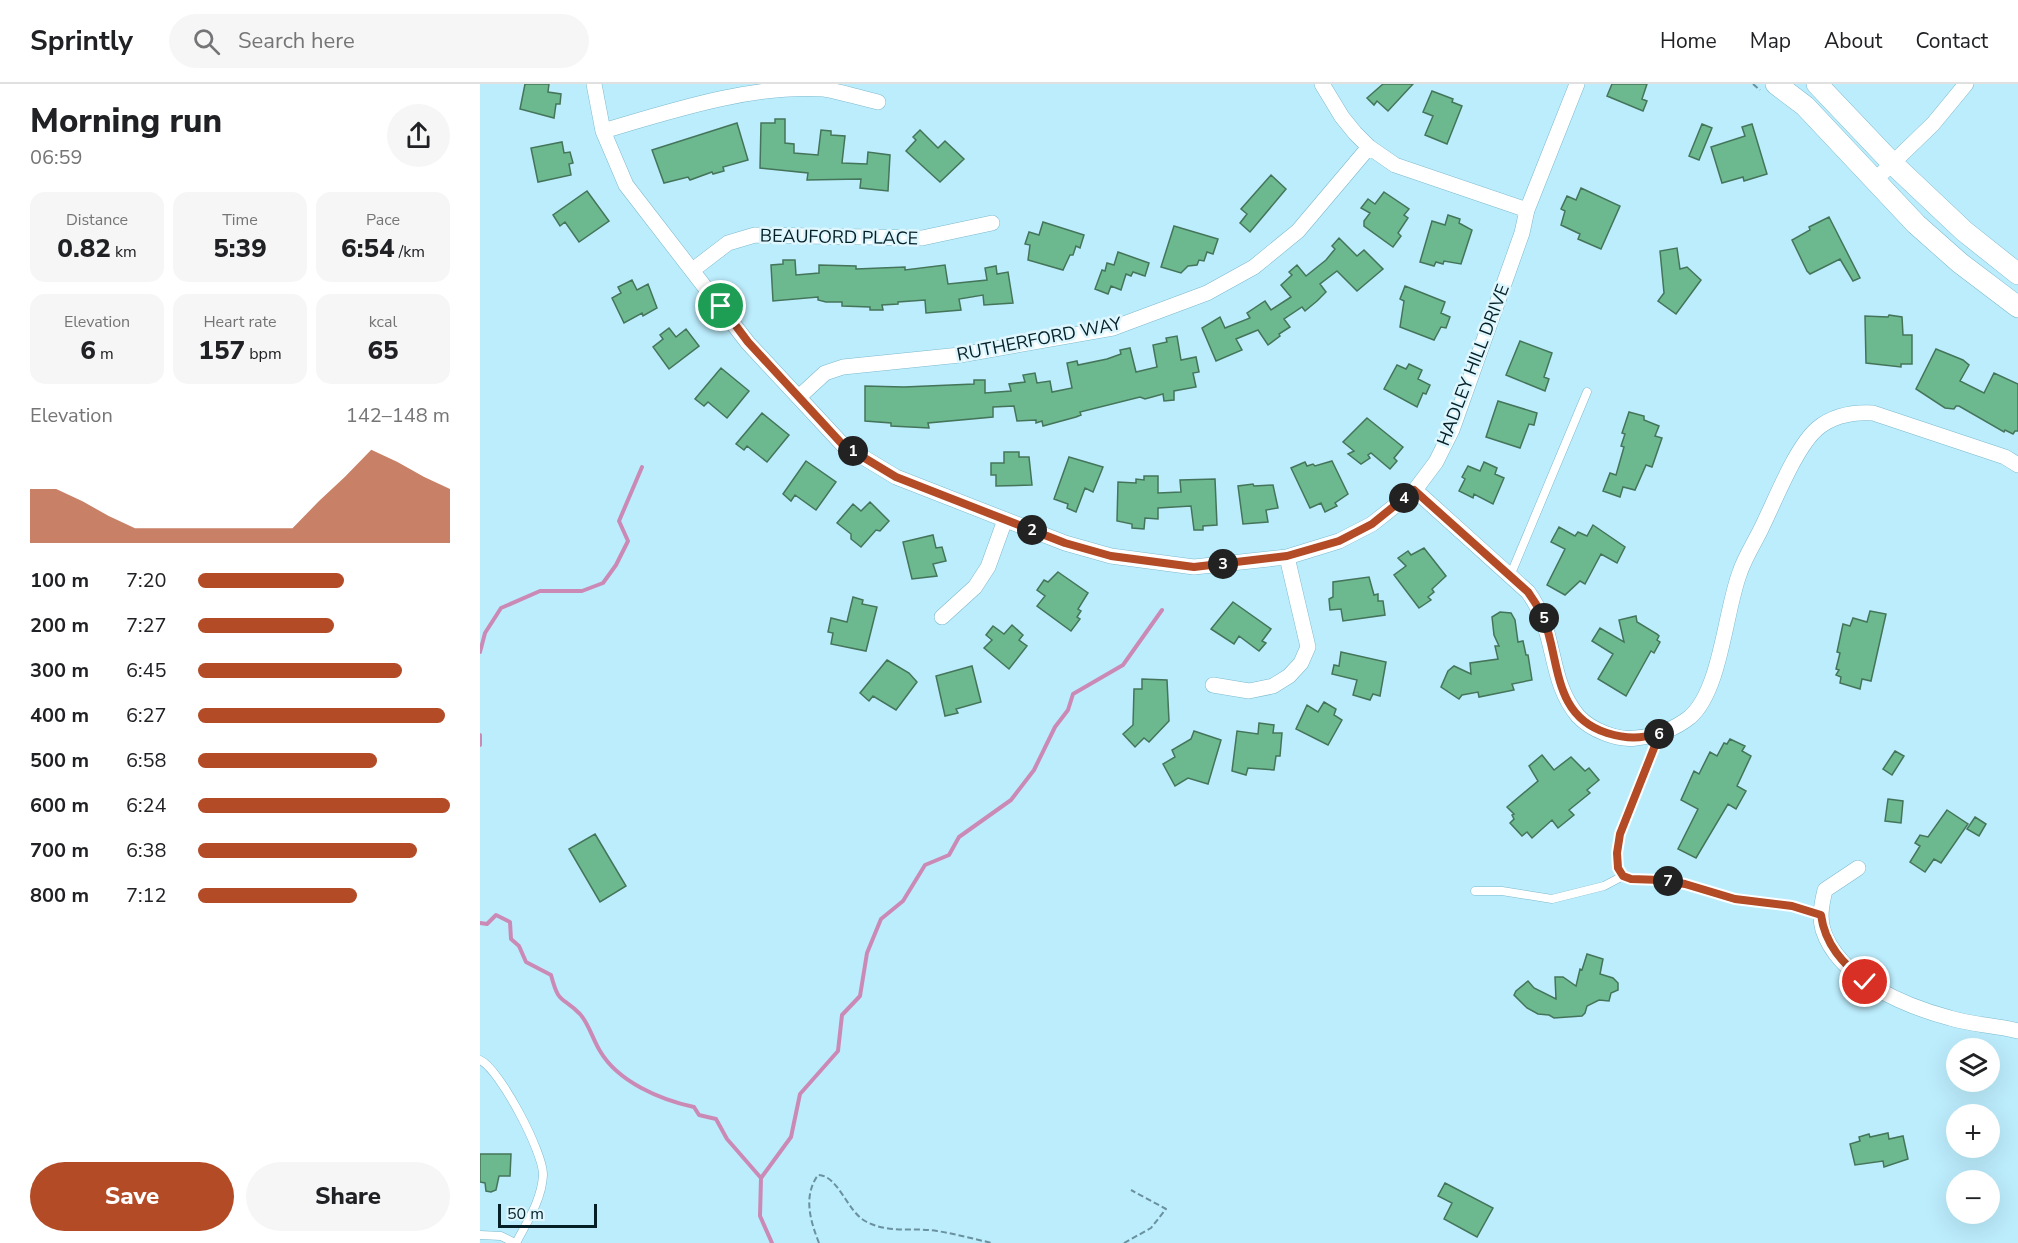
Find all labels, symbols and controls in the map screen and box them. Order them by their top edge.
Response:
search box [169,14,589,68]
text: Sprintly [30,22,133,60]
icon: search [190,25,223,58]
text: Search here [238,26,355,56]
text: Home [1660,27,1717,55]
text: Map [1750,27,1791,55]
text: About [1824,27,1882,55]
text: Contact [1915,27,1988,55]
text: Morning run [30,99,222,144]
button: share [387,104,450,167]
text: 06:59 [30,144,83,171]
text: Distance [66,209,128,231]
text: Time [222,209,258,231]
text: Pace [366,209,400,231]
street label: BEAUFORD PLACE [760,224,918,250]
text: 0.82 [57,231,111,266]
text: 5:39 [213,231,267,266]
text: 6:54 [341,231,395,266]
text: km [111,241,137,263]
text: /km [395,241,425,263]
pin [695,280,746,331]
street label: HADLEY HILL DRIVE [1431,281,1515,449]
icon: arrive [704,289,737,322]
text: Elevation [64,311,130,333]
text: Heart rate [203,311,277,333]
text: kcal [369,311,397,333]
street label: RUTHERFORD WAY [955,311,1124,367]
text: 6 [80,333,96,368]
text: 157 [198,333,245,368]
text: 65 [367,333,399,368]
text: m [96,343,114,365]
text: bpm [245,343,282,365]
text: Elevation [30,402,113,429]
text: 142–148 m [346,402,450,429]
pin: 1 [838,436,868,466]
text: 1 [848,440,858,462]
pin: 4 [1389,483,1419,513]
text: 4 [1399,487,1409,509]
pin: 2 [1017,515,1047,545]
text: 2 [1027,519,1037,541]
pin: 3 [1208,549,1238,579]
text: 3 [1218,553,1228,575]
text: 100 m [30,567,89,594]
text: 7:20 [126,567,167,594]
pin: 5 [1529,603,1559,633]
text: 5 [1539,607,1549,629]
text: 200 m [30,612,89,639]
text: 7:27 [126,612,167,639]
text: 300 m [30,657,89,684]
text: 6:45 [126,657,167,684]
text: 400 m [30,702,89,729]
text: 6:27 [126,702,167,729]
pin: 6 [1644,719,1674,749]
text: 6 [1654,723,1664,745]
text: 500 m [30,747,89,774]
text: 6:58 [126,747,167,774]
text: 600 m [30,792,89,819]
text: 6:24 [126,792,167,819]
text: 700 m [30,837,89,864]
text: 6:38 [126,837,167,864]
pin: 7 [1653,866,1683,896]
text: 7 [1663,870,1673,892]
text: 800 m [30,882,89,909]
text: 7:12 [126,882,167,909]
pin [1839,956,1890,1007]
icon: check [1848,965,1881,998]
map controls [1946,1038,2000,1224]
button: layers [1946,1038,2000,1092]
button: + [1946,1104,2000,1158]
button: Save [30,1162,234,1231]
button: Share [246,1162,450,1231]
button: − [1946,1170,2000,1224]
scale bar [498,1201,597,1228]
text: 50 m [507,1203,544,1225]

